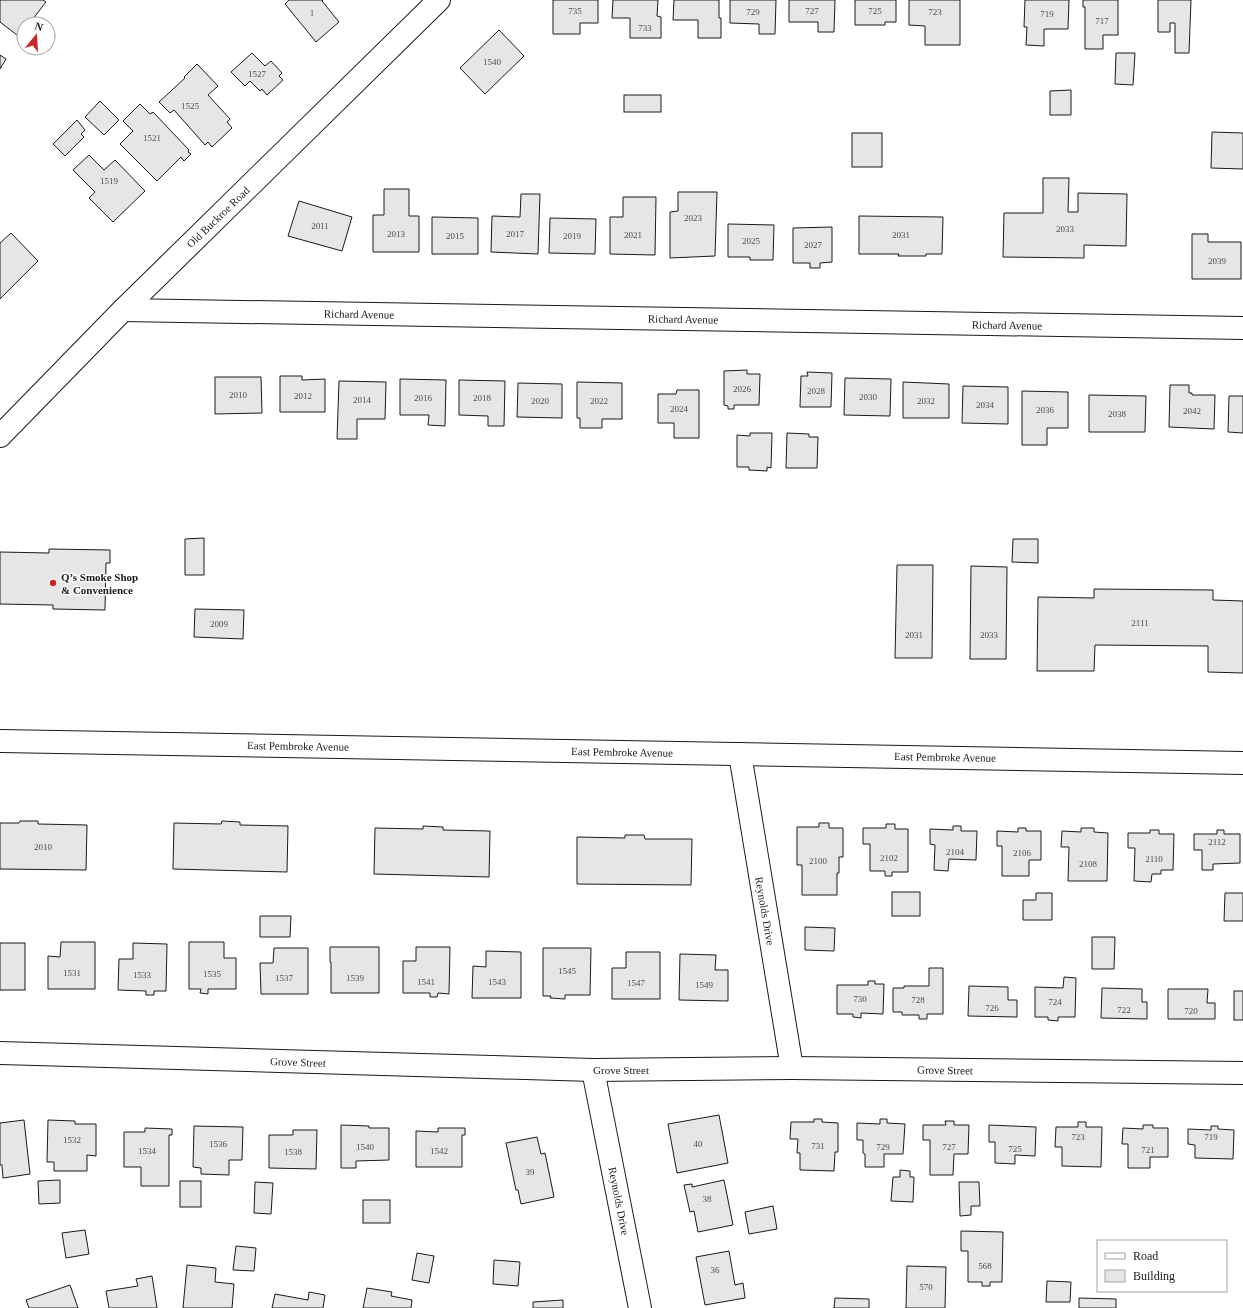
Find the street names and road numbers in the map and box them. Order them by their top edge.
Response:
street label: Old Buckroe Road [184,184,252,250]
street label: Richard Avenue [324,307,394,321]
street label: Richard Avenue [648,312,718,326]
street label: Richard Avenue [972,318,1042,332]
street label: East Pembroke Avenue [247,739,349,753]
street label: East Pembroke Avenue [571,745,673,759]
street label: East Pembroke Avenue [894,750,996,764]
street label: Reynolds Drive [753,876,777,946]
street label: Grove Street [270,1055,326,1069]
street label: Grove Street [593,1064,649,1076]
street label: Grove Street [917,1064,973,1076]
street label: Reynolds Drive [606,1166,632,1236]

